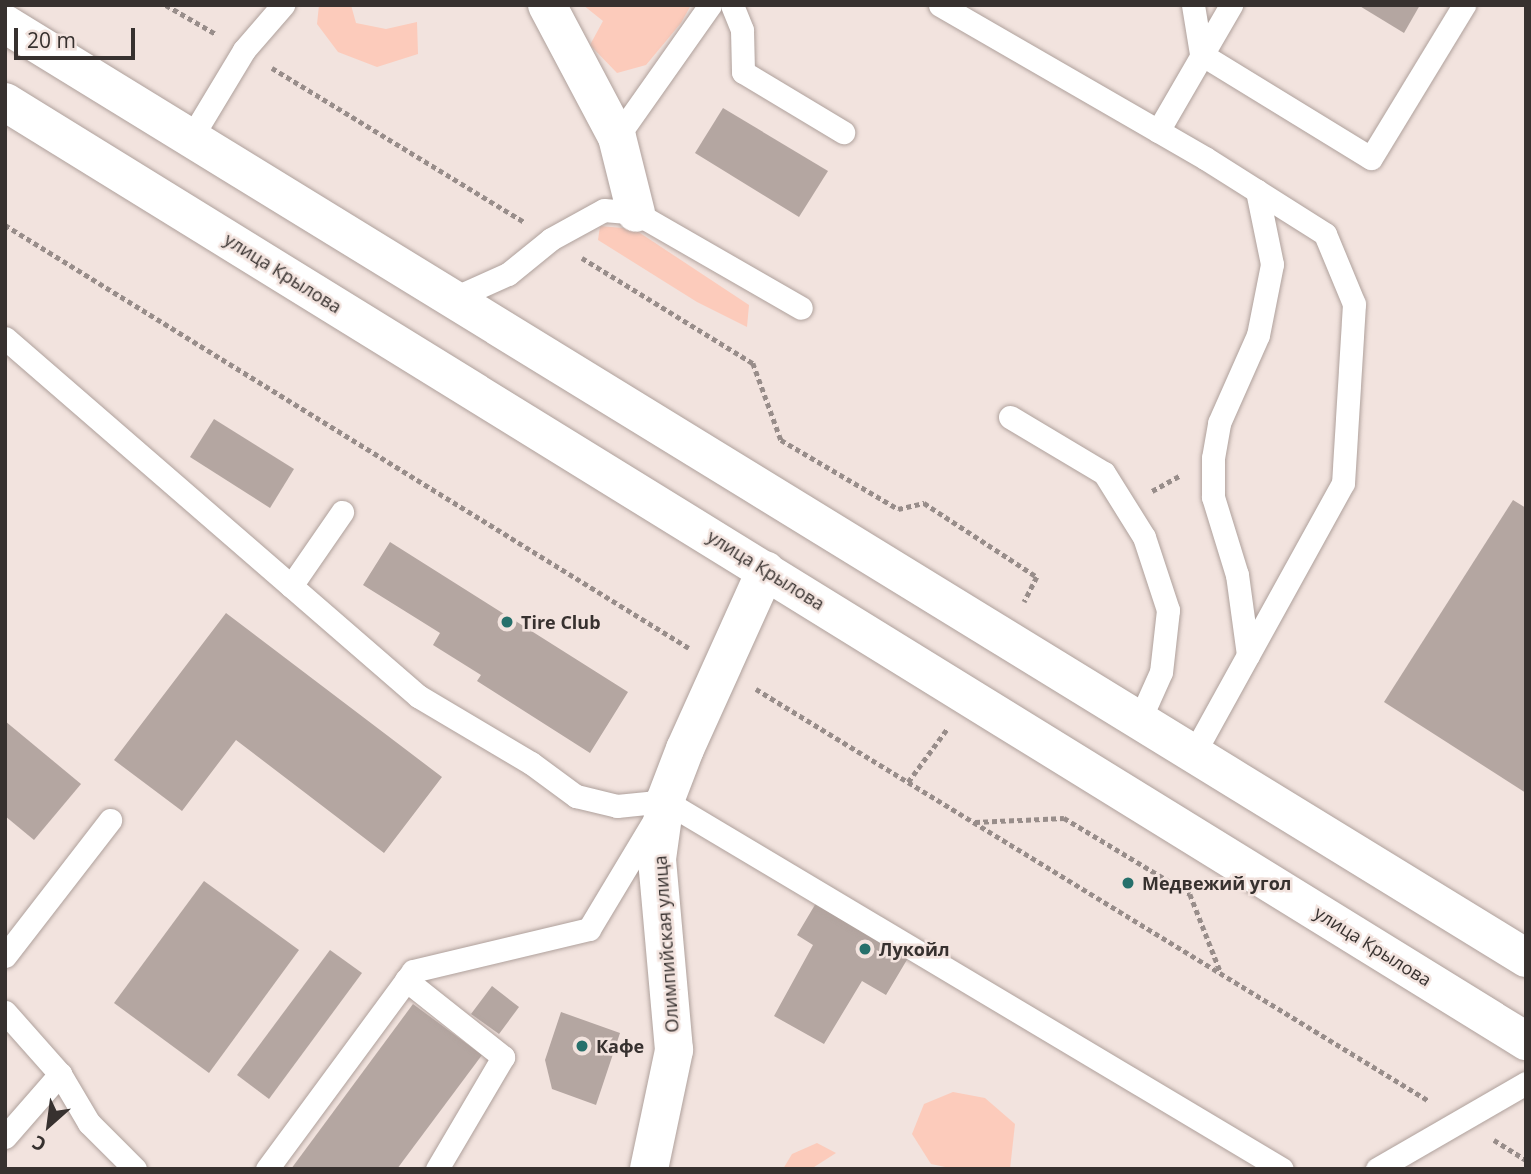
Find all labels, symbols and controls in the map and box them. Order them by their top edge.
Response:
scale bar [18,14,138,58]
text: 20 m [27,26,76,54]
street label: улица Крылова [220,228,346,318]
street label: улица Крылова [703,525,829,615]
place label: Tire Club [521,611,601,633]
marker: Tire Club [499,614,515,630]
street label: Олимпийская улица [649,855,683,1033]
place label: Медвежий угол [1142,872,1291,894]
marker: Медвежий угол [1120,875,1136,891]
street label: улица Крылова [1310,901,1436,991]
place label: Лукойл [879,938,950,960]
marker: Лукойл [857,941,873,957]
place label: Кафе [596,1035,644,1057]
marker: Кафе [574,1038,590,1054]
north arrow [14,1090,84,1160]
text: С [28,1129,51,1158]

